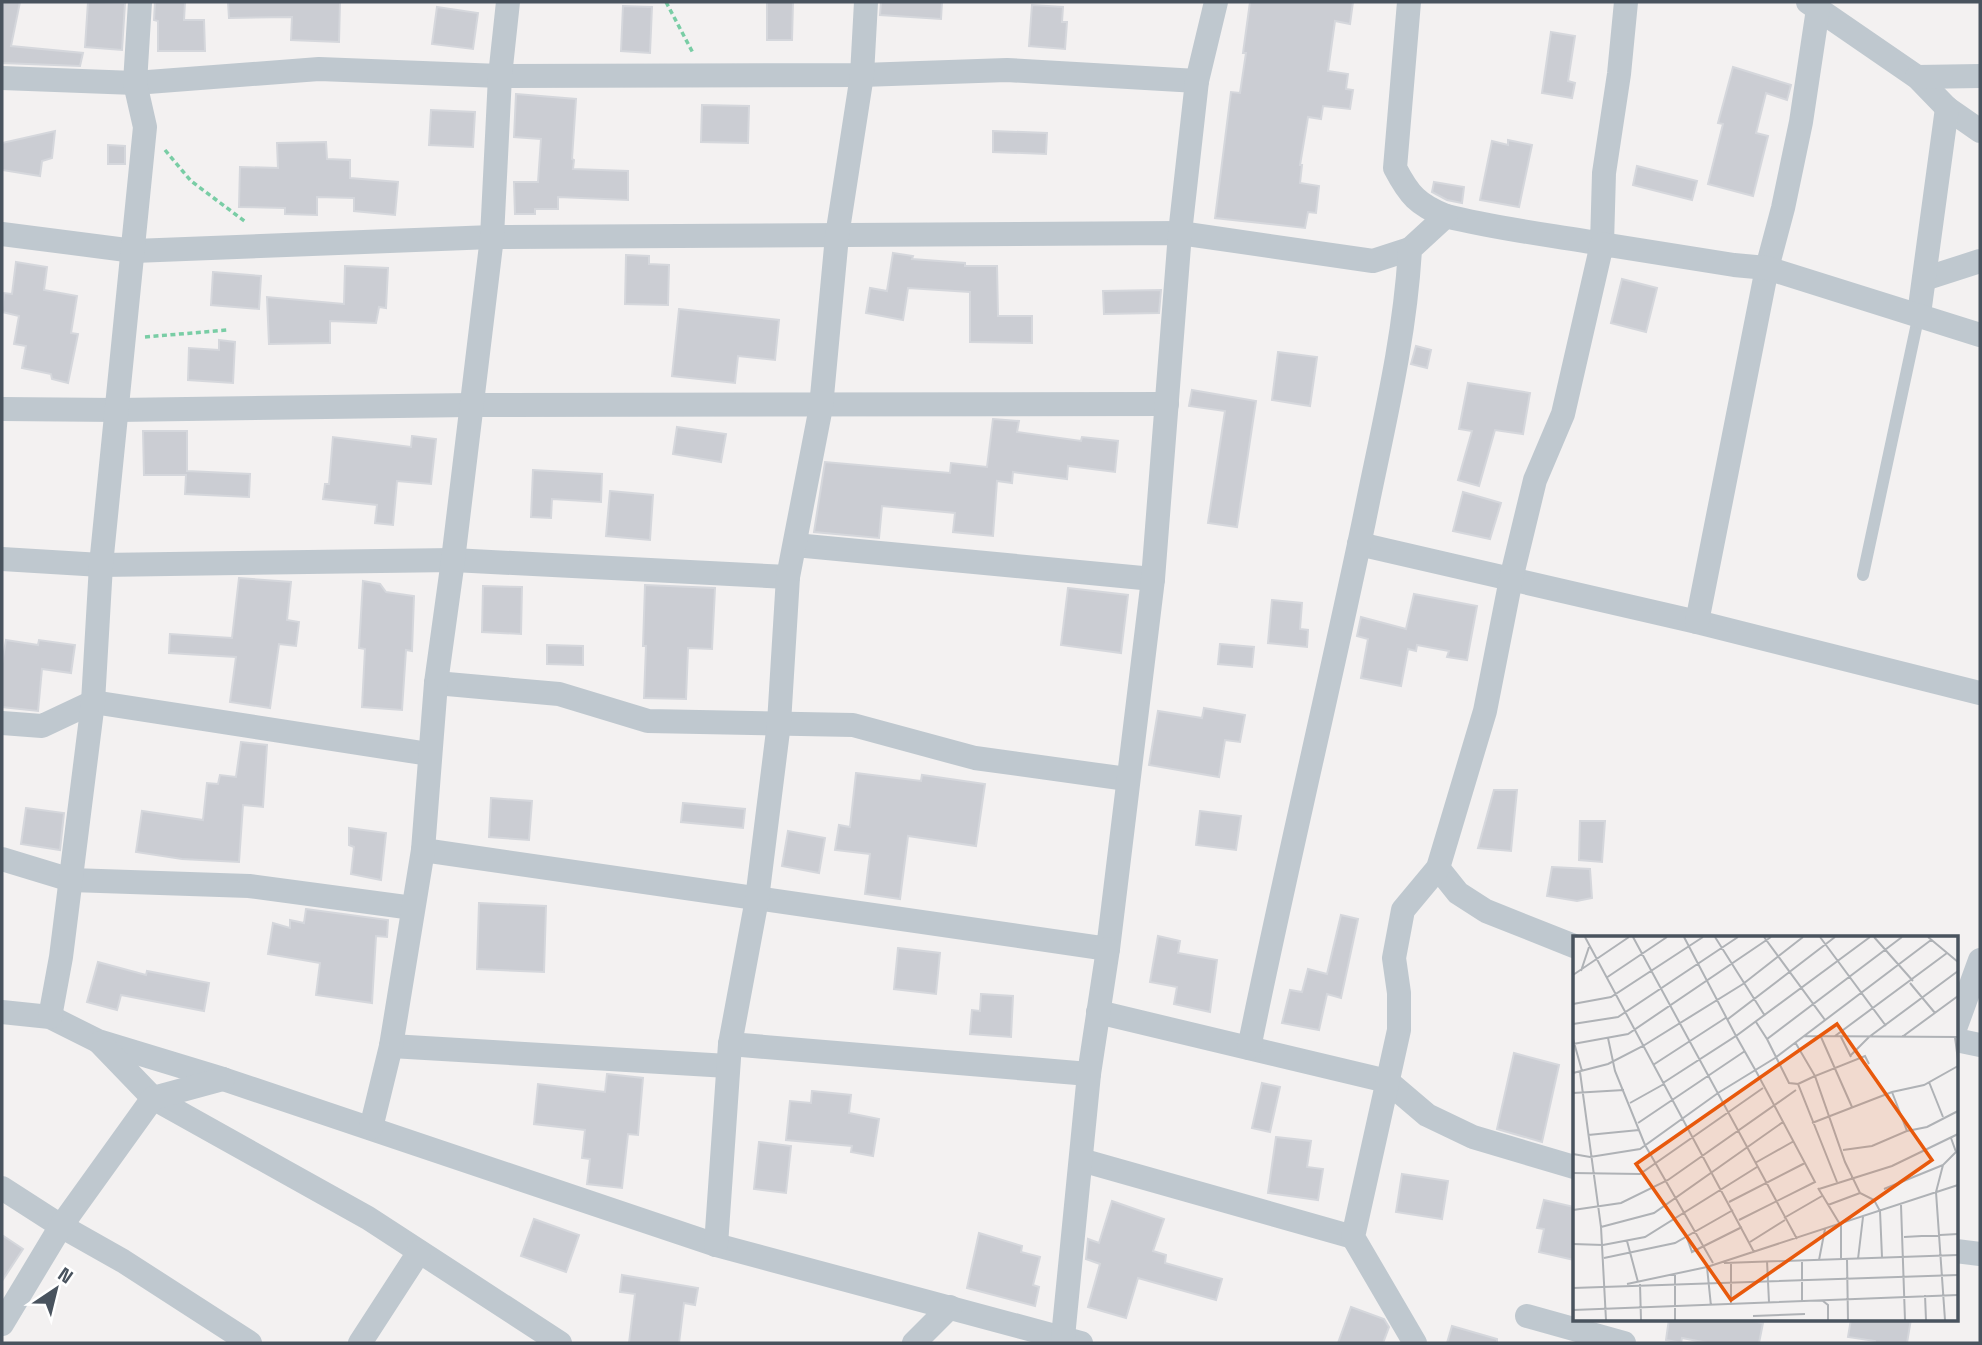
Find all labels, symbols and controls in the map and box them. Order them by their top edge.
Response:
inset map [1573,936,1958,1320]
north arrow [21,1254,91,1324]
text: N [53,1262,78,1289]

